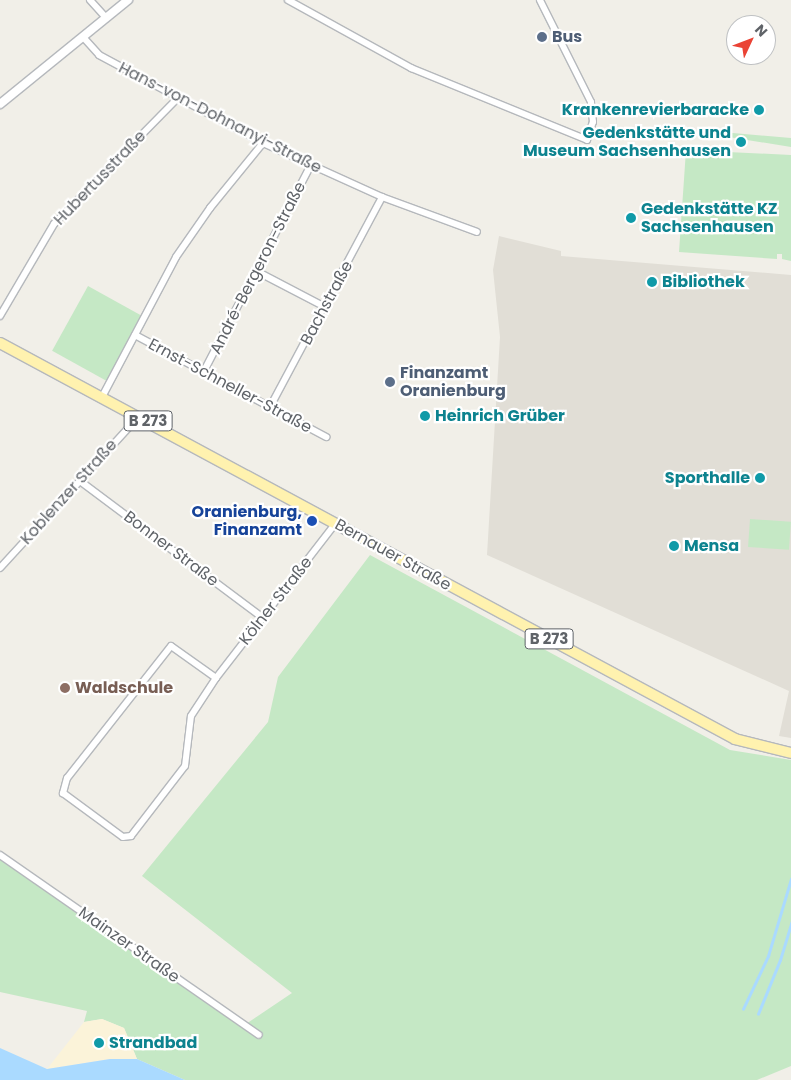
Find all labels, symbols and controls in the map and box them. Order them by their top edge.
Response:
north arrow [726,15,776,65]
text: N [750,20,772,41]
place label: Bus [552,27,582,47]
marker: Bus [536,31,548,43]
street label: Hans-von-Dohnanyi-Straße [115,58,325,178]
place label: Krankenrevierbaracke [562,100,749,120]
marker: Krankenrevierbaracke [753,104,765,116]
place label: Gedenkstätte und Museum Sachsenhausen [523,123,731,161]
street label: Hubertusstraße [50,127,150,229]
marker: Gedenkstätte und Museum Sachsenhausen [735,136,747,148]
street label: André-Bergeron-Straße [206,179,310,357]
place label: Gedenkstätte KZ Sachsenhausen [641,199,778,237]
marker: Gedenkstätte KZ Sachsenhausen [625,212,637,224]
street label: Bachstraße [297,258,357,348]
place label: Bibliothek [662,272,745,292]
marker: Bibliothek [646,276,658,288]
street label: Ernst-Schneller-Straße [145,335,315,437]
place label: Finanzamt Oranienburg [400,363,506,401]
marker: Finanzamt Oranienburg [384,376,396,388]
place label: Heinrich Grüber [435,406,565,426]
road number: B 273 [123,408,173,434]
marker: Heinrich Grüber [419,410,431,422]
street label: Koblenzer Straße [17,435,121,549]
place label: Sporthalle [665,468,750,488]
marker: Sporthalle [754,472,766,484]
place label: Oranienburg, Finanzamt [192,502,302,540]
street label: Bonner Straße [120,507,222,591]
marker: Oranienburg, Finanzamt [306,515,318,527]
street label: Bernauer Straße [332,515,454,595]
place label: Mensa [684,536,739,556]
marker: Mensa [668,540,680,552]
street label: Kölner Straße [236,553,316,649]
road number: B 273 [524,626,574,652]
place label: Waldschule [75,678,173,698]
marker: Waldschule [59,682,71,694]
street label: Mainzer Straße [75,903,183,987]
place label: Strandbad [109,1033,197,1053]
marker: Strandbad [93,1037,105,1049]

